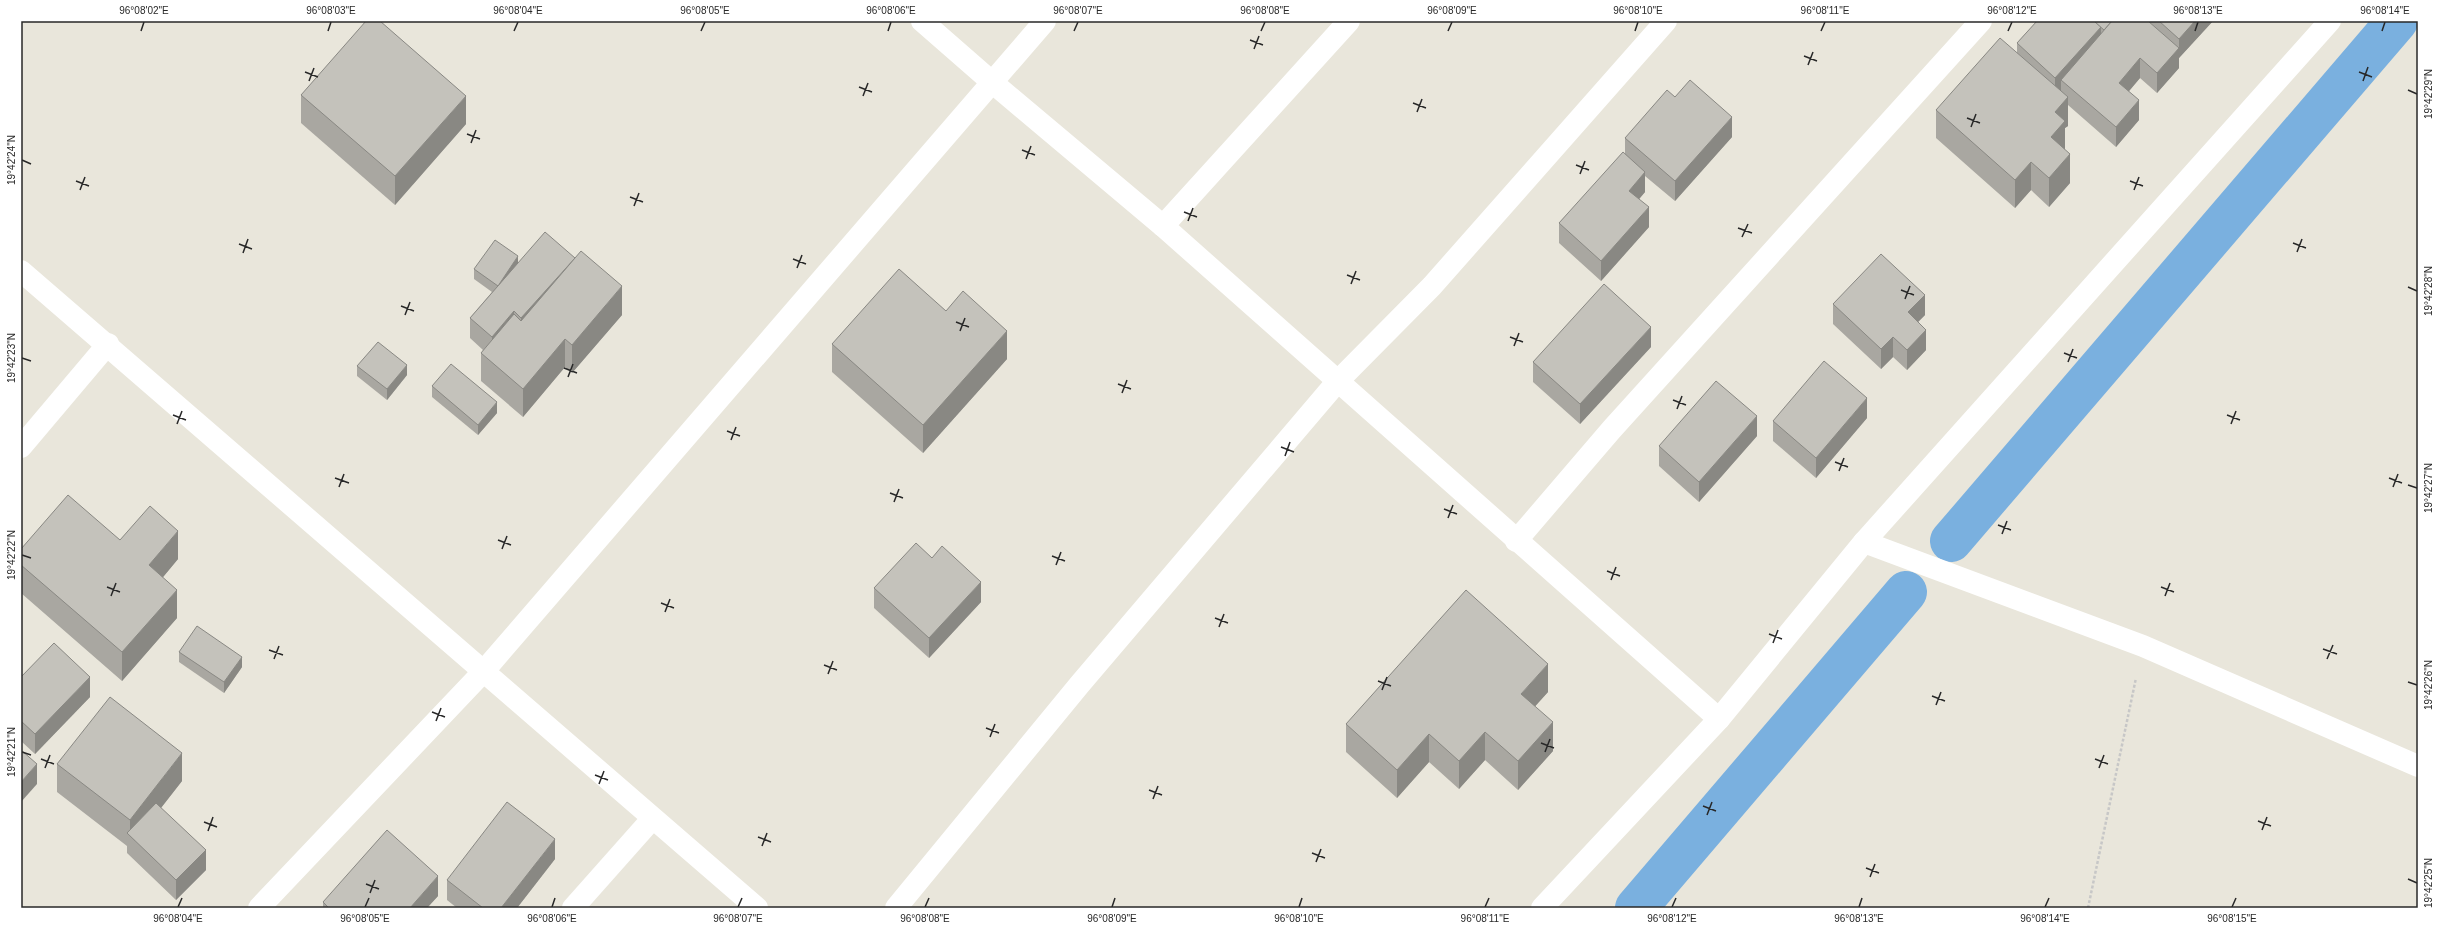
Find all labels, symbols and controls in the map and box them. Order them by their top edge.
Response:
text: 96°08'02"E [119,5,169,16]
text: 96°08'03"E [306,5,356,16]
text: 96°08'04"E [493,5,543,16]
text: 96°08'05"E [680,5,730,16]
text: 96°08'06"E [866,5,916,16]
text: 96°08'07"E [1053,5,1103,16]
text: 96°08'08"E [1240,5,1290,16]
text: 96°08'09"E [1427,5,1477,16]
text: 96°08'10"E [1613,5,1663,16]
text: 96°08'11"E [1801,5,1850,16]
text: 96°08'12"E [1987,5,2037,16]
text: 96°08'13"E [2173,5,2223,16]
text: 96°08'14"E [2360,5,2410,16]
text: 19°42'29"N [2423,69,2434,119]
text: 19°42'24"N [6,135,17,185]
text: 19°42'28"N [2423,266,2434,316]
text: 19°42'23"N [6,333,17,383]
text: 19°42'27"N [2423,463,2434,513]
text: 19°42'22"N [6,530,17,580]
text: 19°42'26"N [2423,660,2434,710]
text: 19°42'21"N [6,727,17,777]
text: 19°42'25"N [2423,858,2434,908]
text: 96°08'04"E [153,913,203,924]
text: 96°08'05"E [340,913,390,924]
text: 96°08'06"E [527,913,577,924]
text: 96°08'07"E [713,913,763,924]
text: 96°08'08"E [900,913,950,924]
text: 96°08'09"E [1087,913,1137,924]
text: 96°08'10"E [1274,913,1324,924]
text: 96°08'11"E [1461,913,1510,924]
text: 96°08'12"E [1647,913,1697,924]
text: 96°08'13"E [1834,913,1884,924]
text: 96°08'14"E [2020,913,2070,924]
text: 96°08'15"E [2207,913,2257,924]

